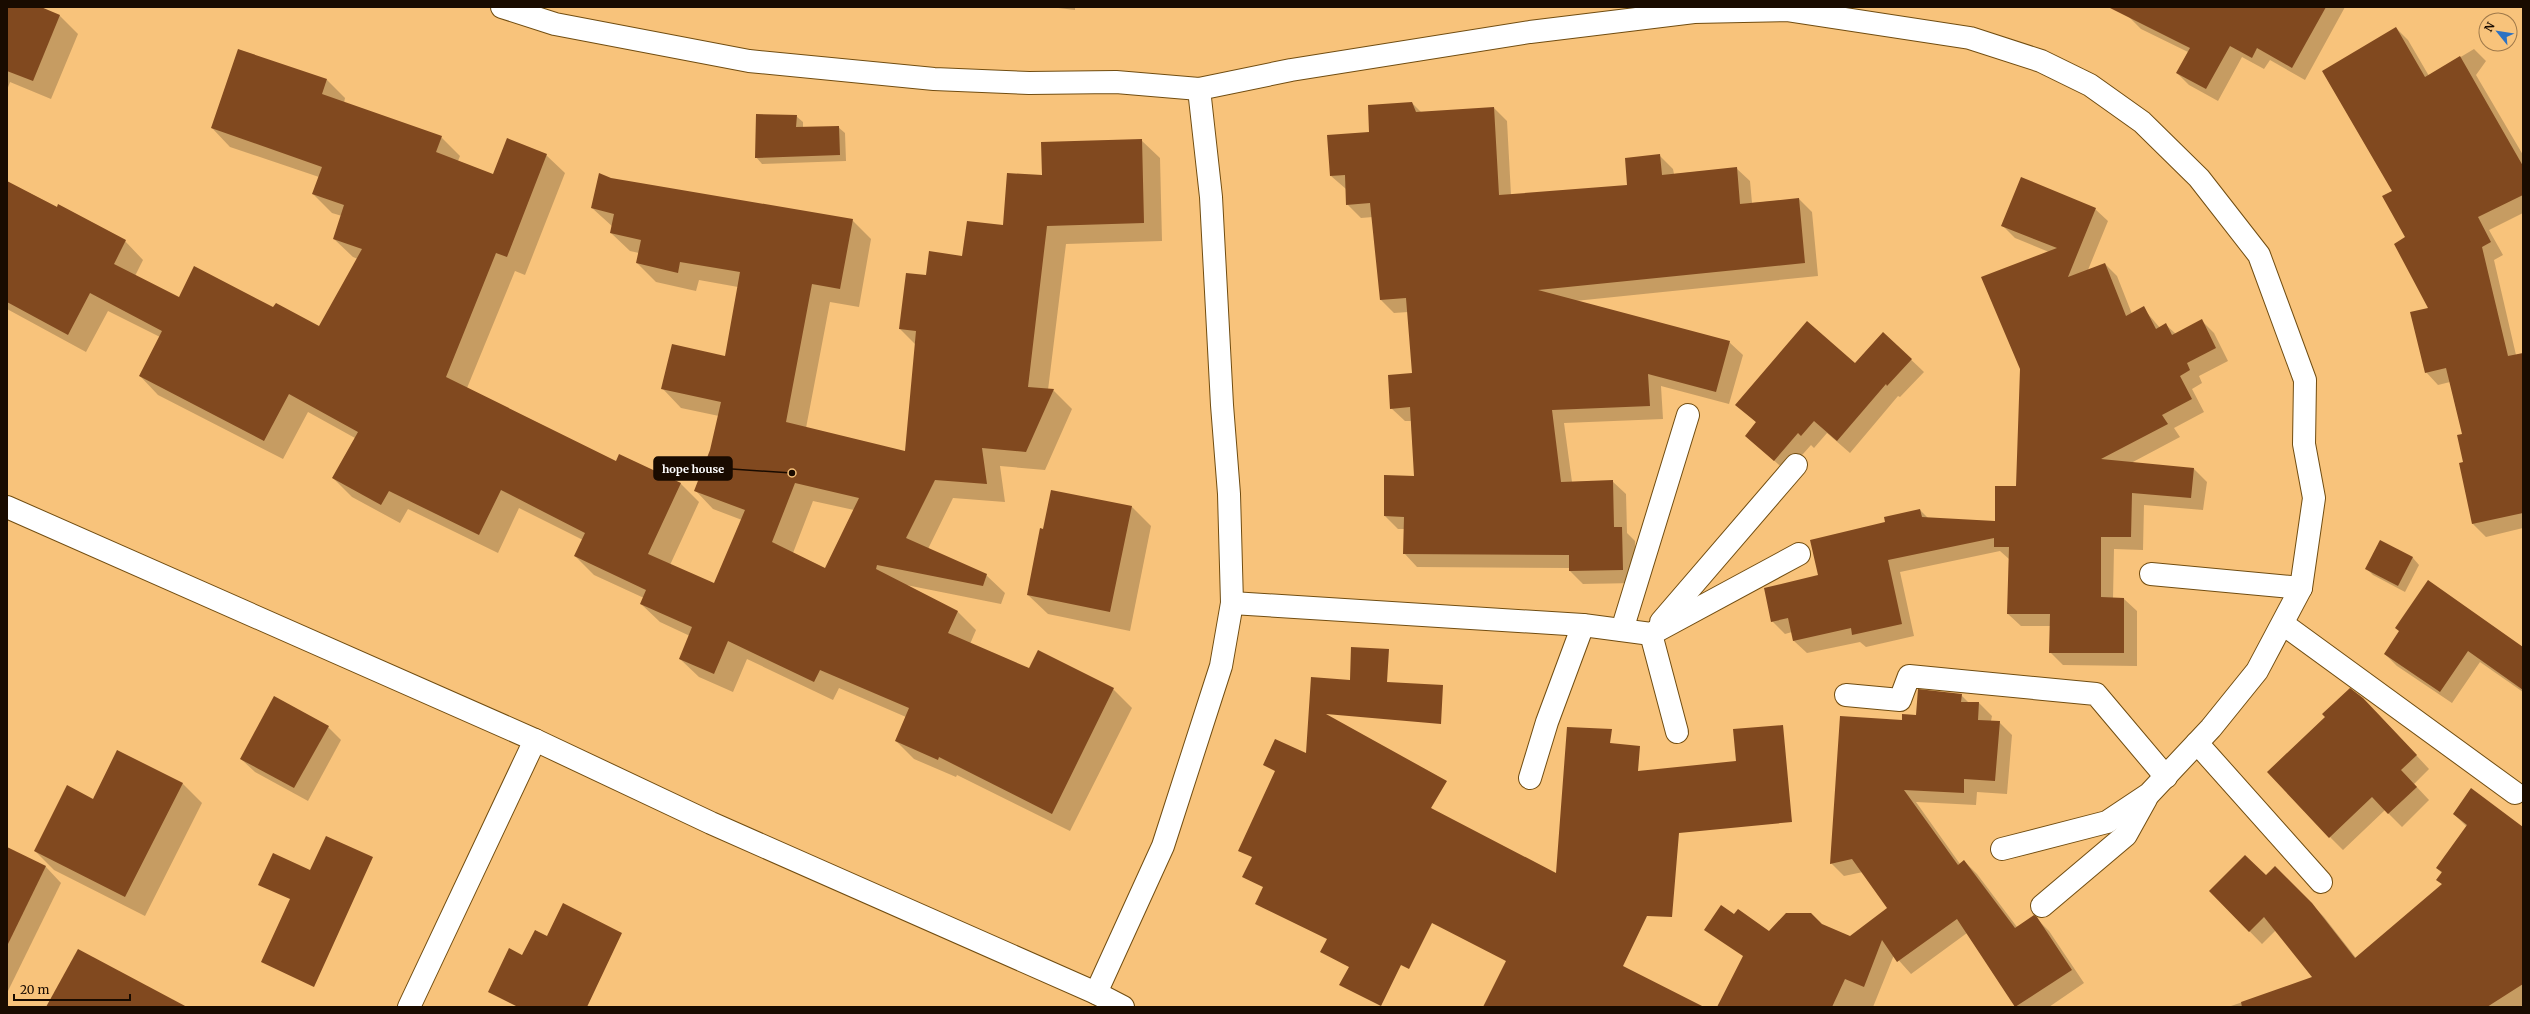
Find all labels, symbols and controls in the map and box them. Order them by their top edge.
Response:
north arrow [2478,12,2518,52]
text: N [2481,19,2498,34]
callout: hope house [654,457,732,480]
text: hope house [662,462,724,476]
scale bar [14,976,130,1002]
text: 20 m [20,982,49,997]

